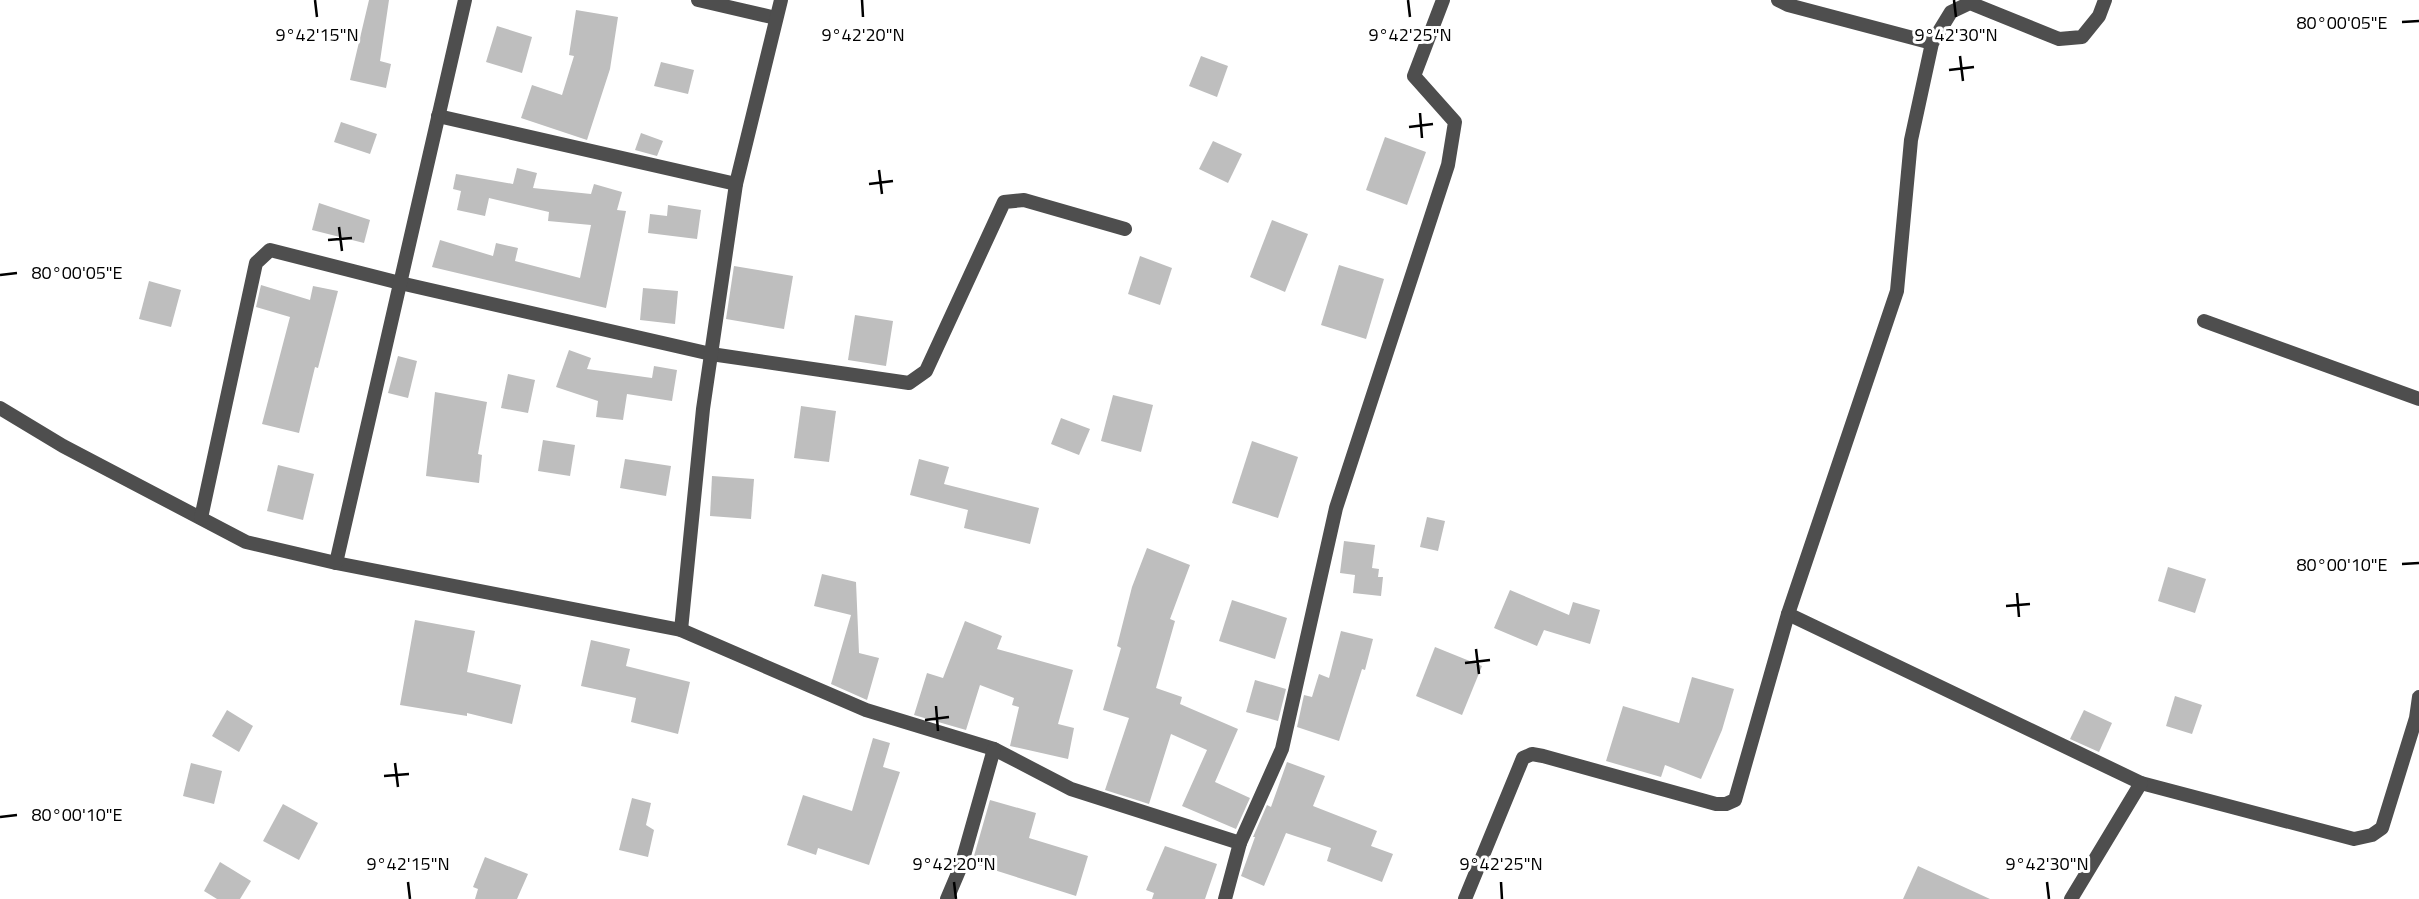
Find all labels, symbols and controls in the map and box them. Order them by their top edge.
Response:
text: 80°00'05"E [2297,9,2388,36]
text: 9°42'15"N [275,21,359,48]
text: 9°42'20"N [821,21,905,48]
text: 9°42'25"N [1368,21,1452,48]
text: 9°42'30"N [1914,21,1998,48]
text: 80°00'05"E [32,259,123,286]
text: 80°00'10"E [2297,551,2388,578]
text: 80°00'10"E [32,801,123,828]
text: 9°42'15"N [366,850,450,877]
text: 9°42'20"N [912,850,996,877]
text: 9°42'25"N [1459,850,1543,877]
text: 9°42'30"N [2005,850,2089,877]

